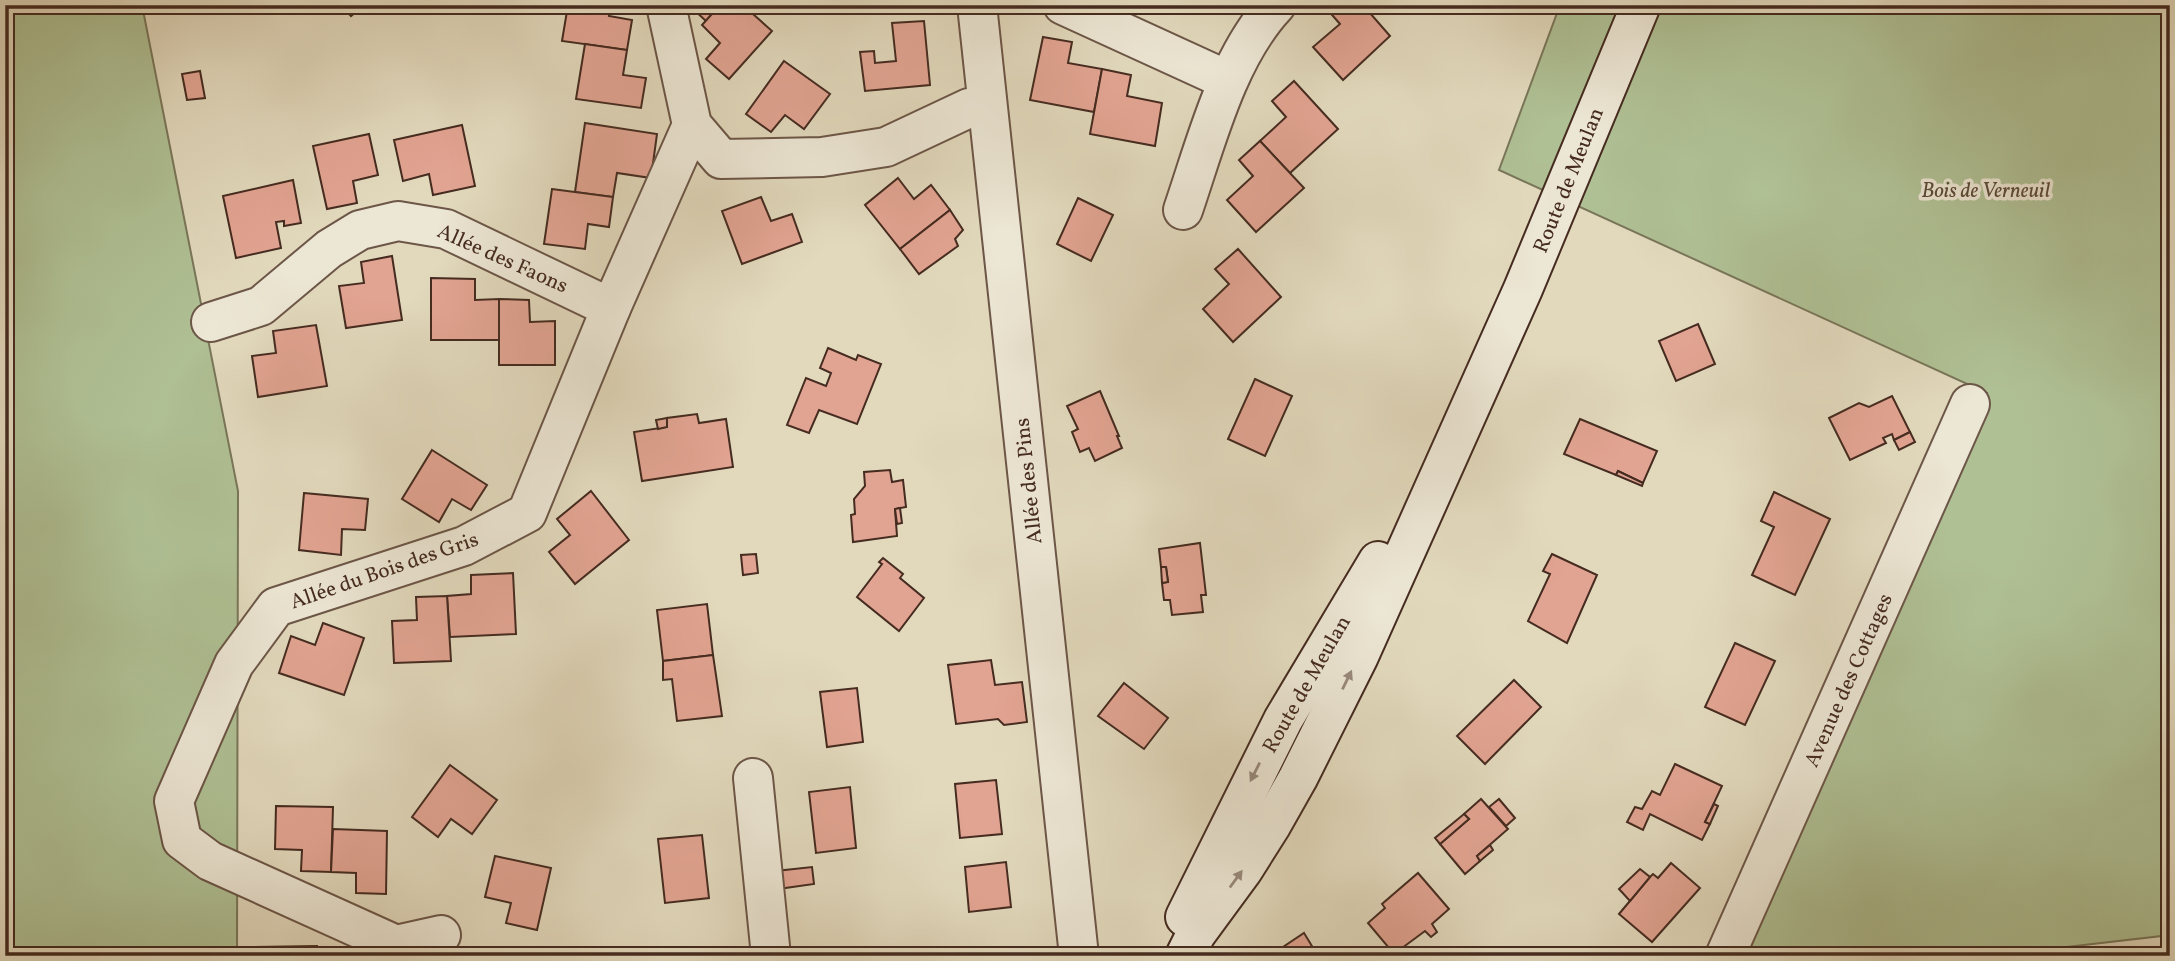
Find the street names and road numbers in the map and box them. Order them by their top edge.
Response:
street label: Route de Meulan [1527,104,1612,258]
street label: Allée des Faons [432,218,572,301]
street label: Allée des Pins [1008,416,1051,545]
street label: Allée du Bois des Gris [286,526,483,617]
street label: Avenue des Cottages [1798,589,1901,772]
street label: Route de Meulan [1256,611,1358,759]

